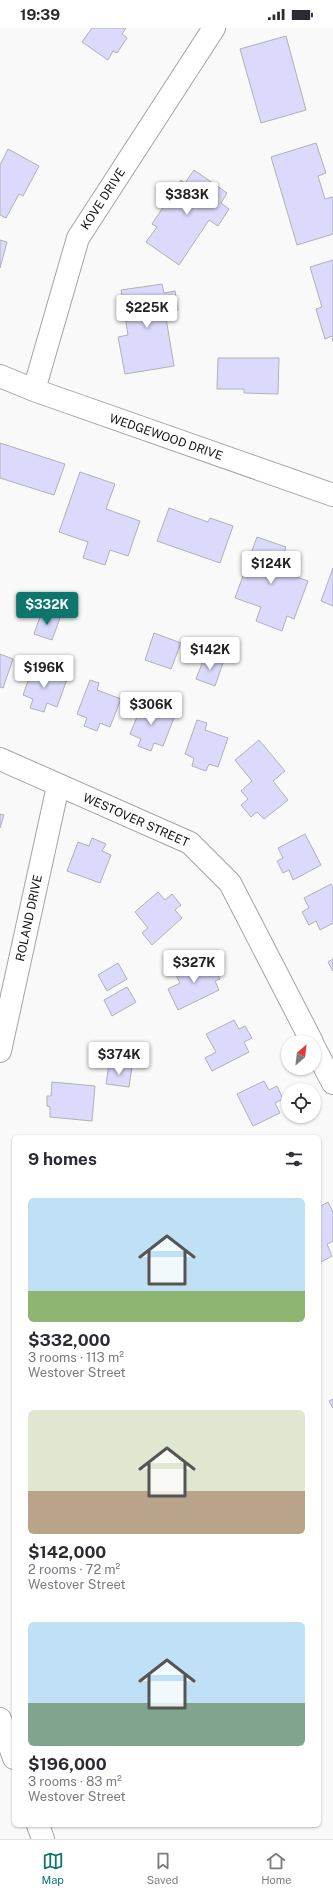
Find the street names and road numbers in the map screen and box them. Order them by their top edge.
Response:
street label: KOVE DRIVE [78,166,128,232]
street label: WEDGEWOOD DRIVE [107,411,225,463]
street label: WESTOVER STREET [81,790,191,850]
street label: ROLAND DRIVE [13,873,45,963]

